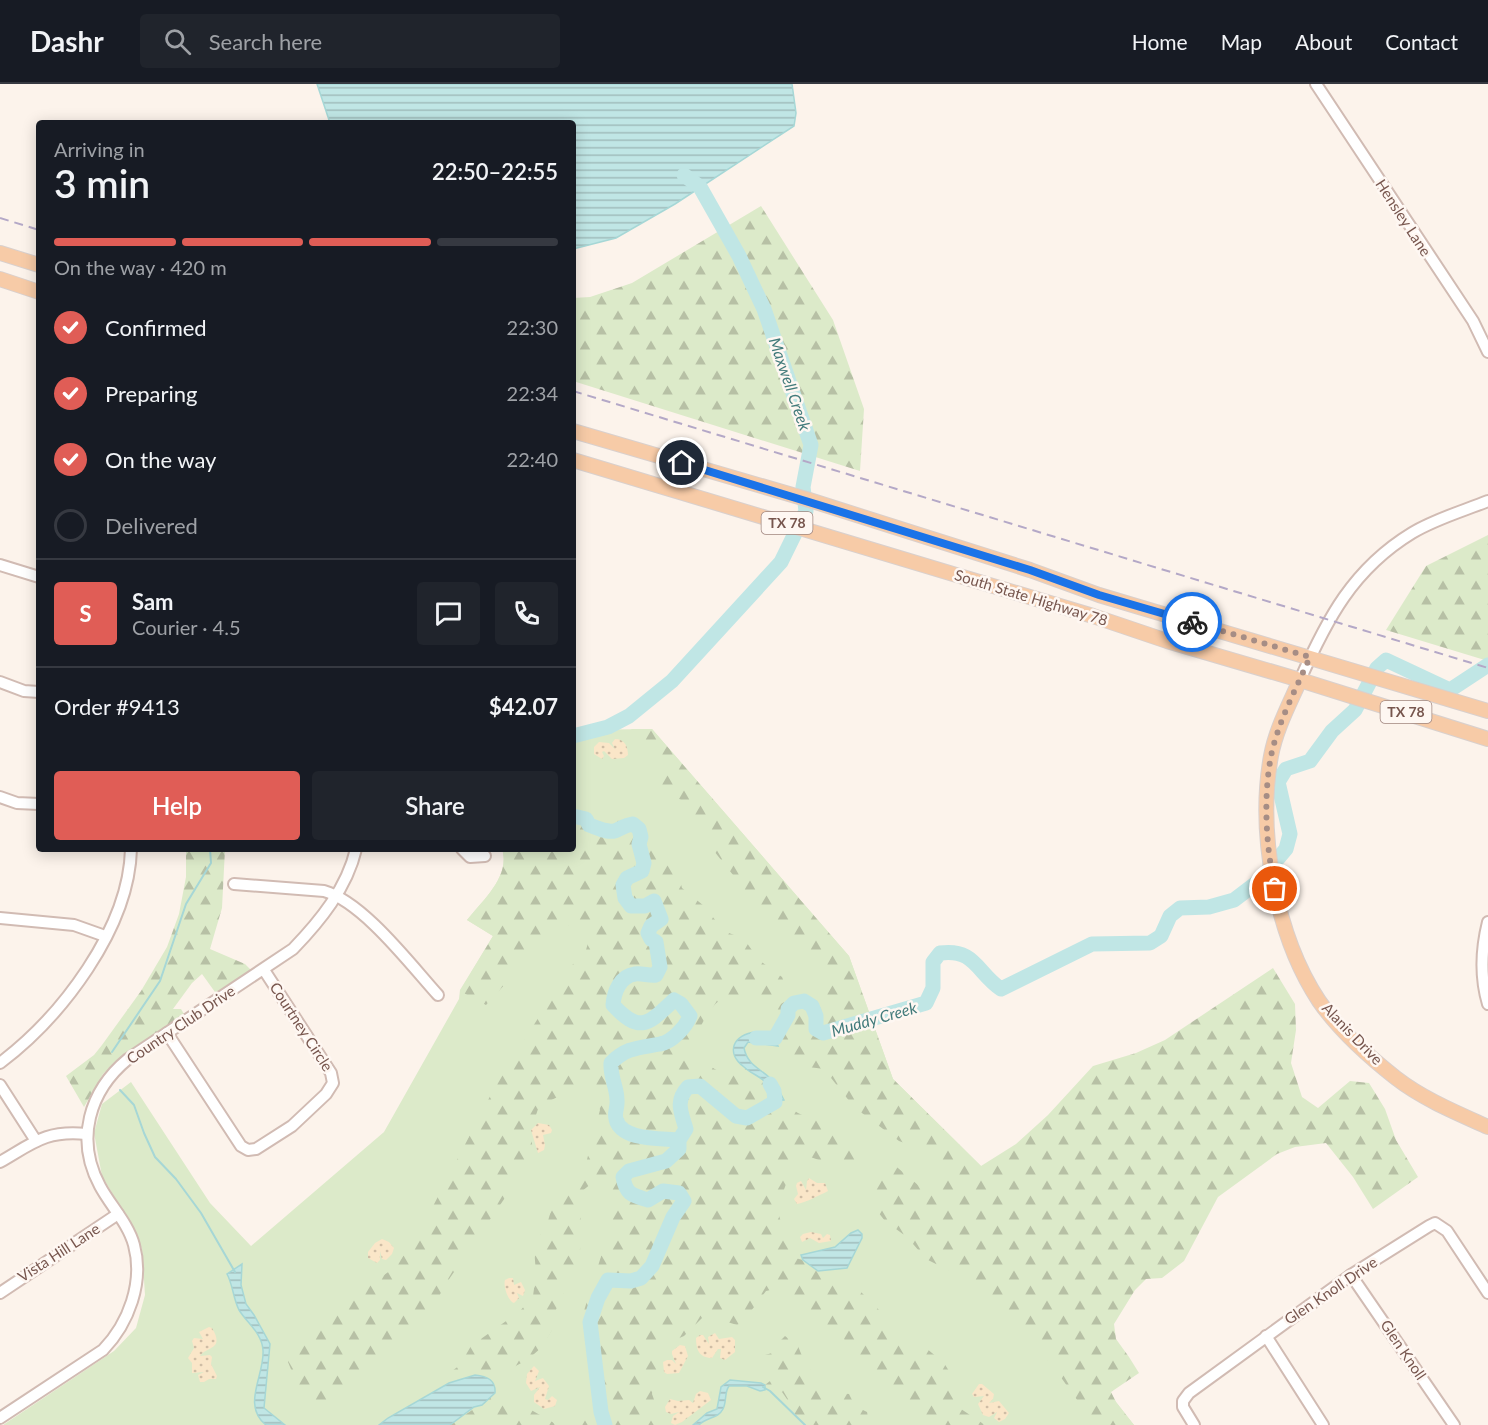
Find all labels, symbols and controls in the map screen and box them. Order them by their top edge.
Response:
search box [140,14,560,68]
text: Dashr [30,24,104,58]
icon: search [161,25,194,58]
text: Search here [209,28,322,55]
text: Home [1132,29,1188,54]
text: Map [1221,29,1262,54]
text: About [1295,29,1352,54]
text: Contact [1385,29,1458,54]
text: Arriving in [54,137,145,161]
text: 22:50–22:55 [432,158,558,185]
text: 3 min [54,160,150,206]
street label: Hensley Lane [1372,176,1435,259]
text: On the way · 420 m [54,255,227,279]
icon: check [54,311,87,344]
text: Confirmed [105,314,207,341]
text: 22:30 [507,315,558,339]
water label: Maxwell Creek [766,335,815,433]
icon: check [54,377,87,410]
text: Preparing [105,380,197,407]
text: 22:34 [507,381,558,405]
pin [656,437,707,488]
icon: check [54,443,87,476]
text: On the way [105,446,216,473]
icon: home [665,446,698,479]
text: 22:40 [507,447,558,471]
text: Delivered [105,512,198,539]
road number: TX 78 [762,512,812,534]
street label: South State Highway 78 [953,565,1110,629]
button: chat [417,582,480,645]
button: phone [495,582,558,645]
text: Sam [132,588,174,615]
courier [1162,592,1222,652]
text: S [79,600,92,627]
icon: bike [1176,606,1209,639]
text: Courier · 4.5 [132,615,241,639]
text: Order #9413 [54,693,180,720]
text: $42.07 [489,693,558,720]
road number: TX 78 [1380,701,1432,723]
button: Help [54,771,300,840]
button: Share [312,771,558,840]
pin [1249,863,1300,914]
icon: bag [1258,872,1291,905]
street label: Courtney Circle [266,979,337,1074]
street label: Country Club Drive [123,981,238,1067]
water label: Muddy Creek [829,997,919,1040]
street label: Alanis Drive [1319,999,1387,1068]
street label: Vista Hill Lane [14,1219,103,1285]
street label: Glen Knoll Drive [1281,1252,1380,1328]
street label: Glen Knoll [1377,1316,1430,1383]

